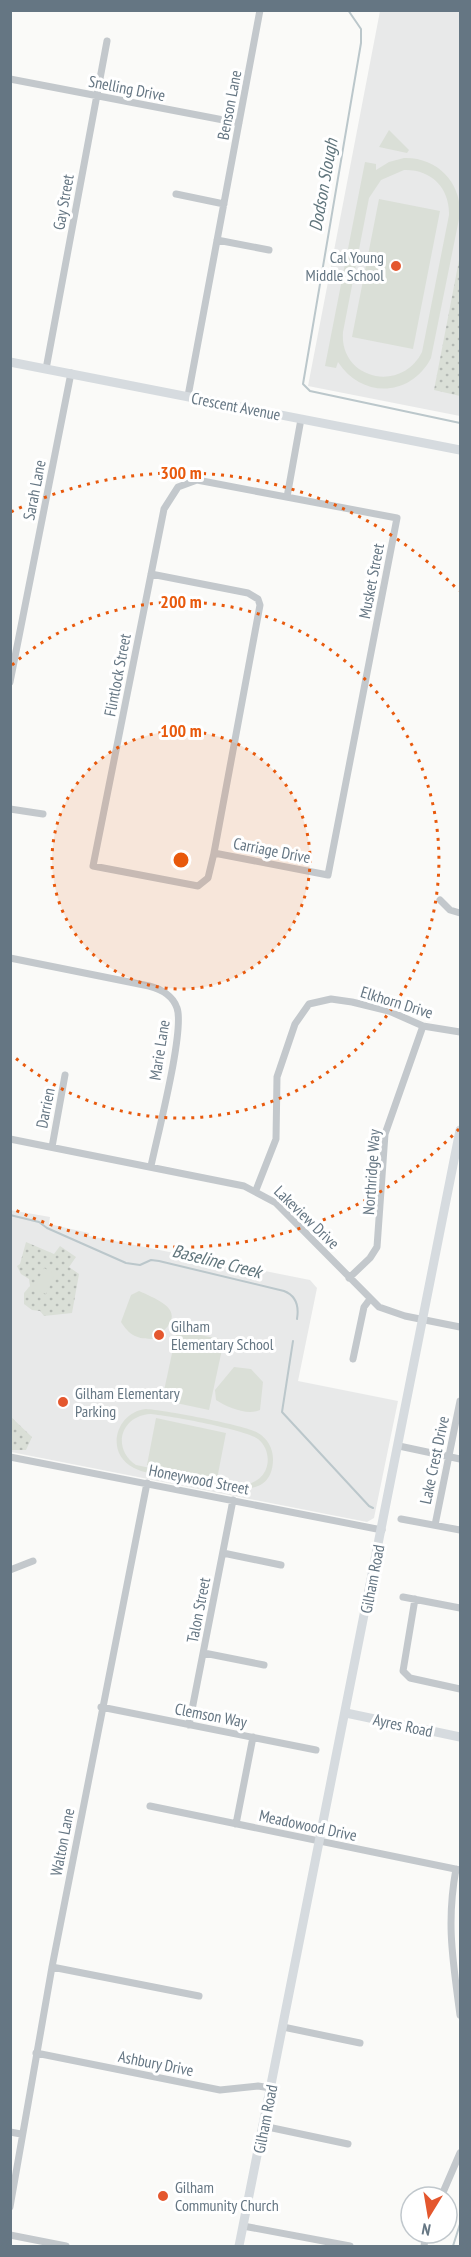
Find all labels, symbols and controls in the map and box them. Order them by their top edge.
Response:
street label: Benson Lane [212,69,246,141]
street label: Snelling Drive [87,71,167,105]
water label: Dodson Slough [304,136,343,233]
street label: Gay Street [48,172,78,231]
place label: Cal Young Middle School [306,247,384,285]
marker: Cal Young Middle School [389,259,403,273]
street label: Crescent Avenue [190,388,282,424]
street label: Sarah Lane [18,458,50,522]
text: 300 m [160,461,202,484]
street label: Musket Street [354,541,388,620]
text: 200 m [160,590,202,613]
street label: Flintlock Street [99,631,135,718]
text: 100 m [160,719,202,742]
street label: Carriage Drive [232,833,312,867]
centre of rings [171,850,191,870]
street label: Elkhorn Drive [358,982,436,1022]
street label: Marie Lane [144,1018,174,1082]
street label: Darrien [31,1086,59,1130]
street label: Northridge Way [358,1129,384,1215]
street label: Lakeview Drive [270,1181,344,1253]
water label: Baseline Creek [170,1239,266,1284]
place label: Gilham Elementary School [171,1316,274,1354]
marker: Gilham Elementary School [152,1328,166,1342]
place label: Gilham Elementary Parking [75,1383,180,1421]
marker: Gilham Elementary Parking [56,1395,70,1409]
street label: Lake Crest Drive [415,1414,453,1506]
street label: Honeywood Street [147,1459,251,1499]
street label: Gilham Road [356,1543,388,1615]
street label: Talon Street [182,1575,214,1644]
street label: Clemson Way [173,1698,249,1732]
street label: Ayres Road [371,1709,435,1741]
street label: Meadowood Drive [257,1805,359,1845]
street label: Walton Lane [46,1807,78,1877]
street label: Ashbury Drive [117,2046,195,2080]
street label: Gilham Road [249,2083,281,2155]
place label: Gilham Community Church [175,2177,279,2215]
north arrow [399,2185,459,2245]
marker: Gilham Community Church [156,2189,170,2203]
text: N [420,2219,432,2240]

